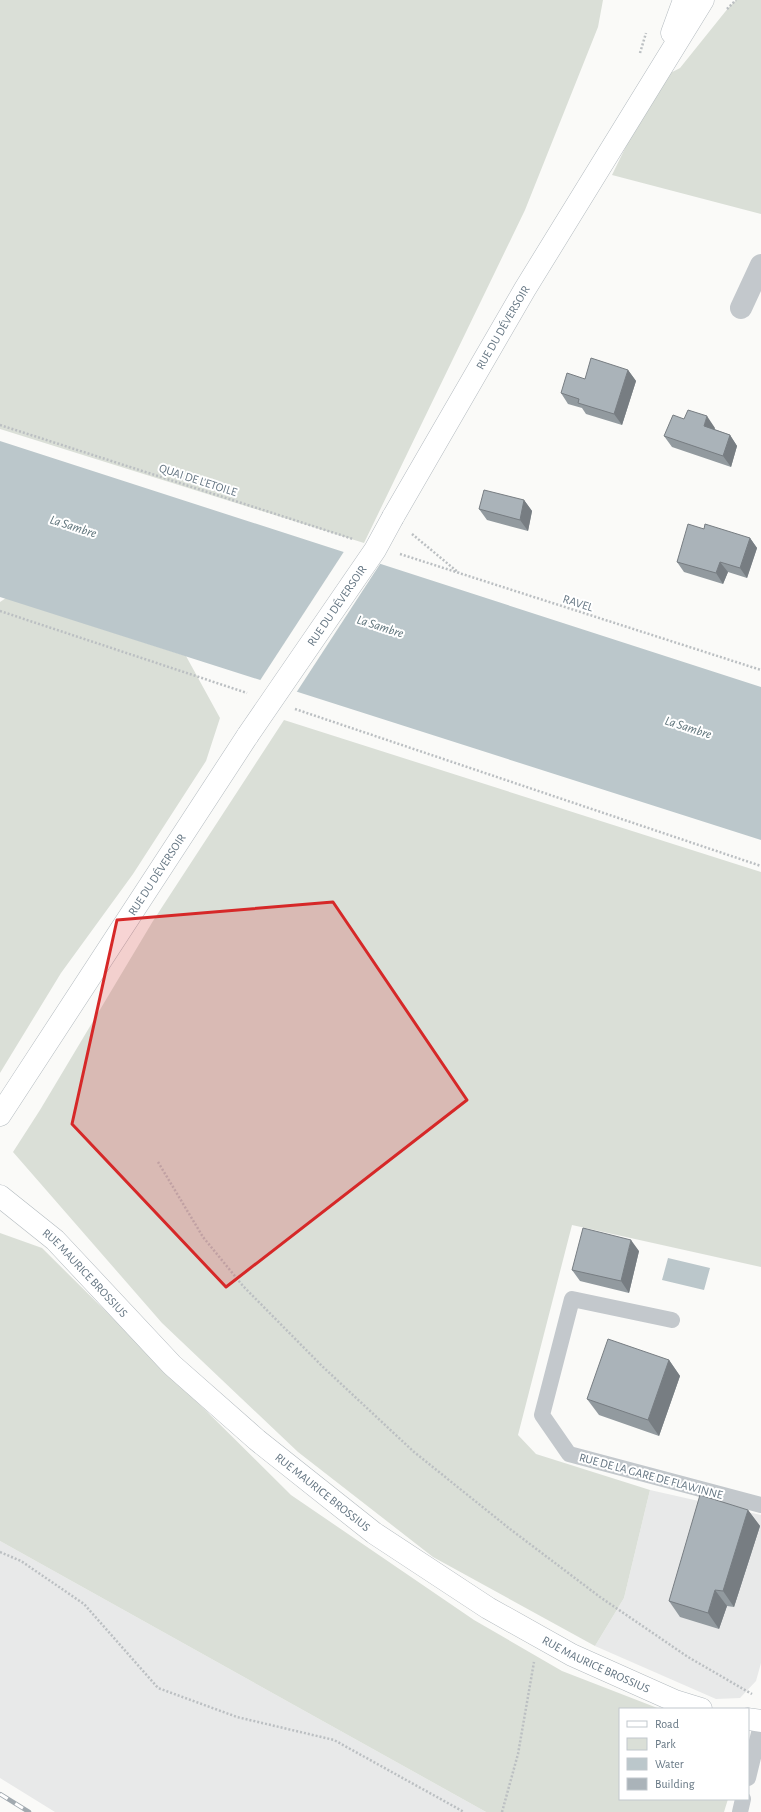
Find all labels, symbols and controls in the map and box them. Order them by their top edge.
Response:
street label: RUE DU DÉVERSOIR [474,283,532,372]
street label: QUAI DE L'ETOILE [157,462,239,499]
water label: La Sambre [48,513,98,541]
street label: RUE DU DÉVERSOIR [305,563,369,648]
street label: RAVEL [561,593,595,613]
water label: La Sambre [355,613,405,641]
water label: La Sambre [663,714,713,742]
street label: RUE DU DÉVERSOIR [126,831,188,918]
street label: RUE MAURICE BROSSIUS [40,1226,130,1320]
street label: RUE MAURICE BROSSIUS [273,1451,373,1534]
street label: RUE DE LA GARE DE FLAWINNE [578,1451,724,1501]
street label: RUE MAURICE BROSSIUS [540,1634,652,1695]
legend [619,1708,749,1800]
text: Road [655,1718,679,1730]
text: Park [655,1738,676,1750]
text: Water [655,1758,684,1770]
text: Building [655,1778,695,1790]

